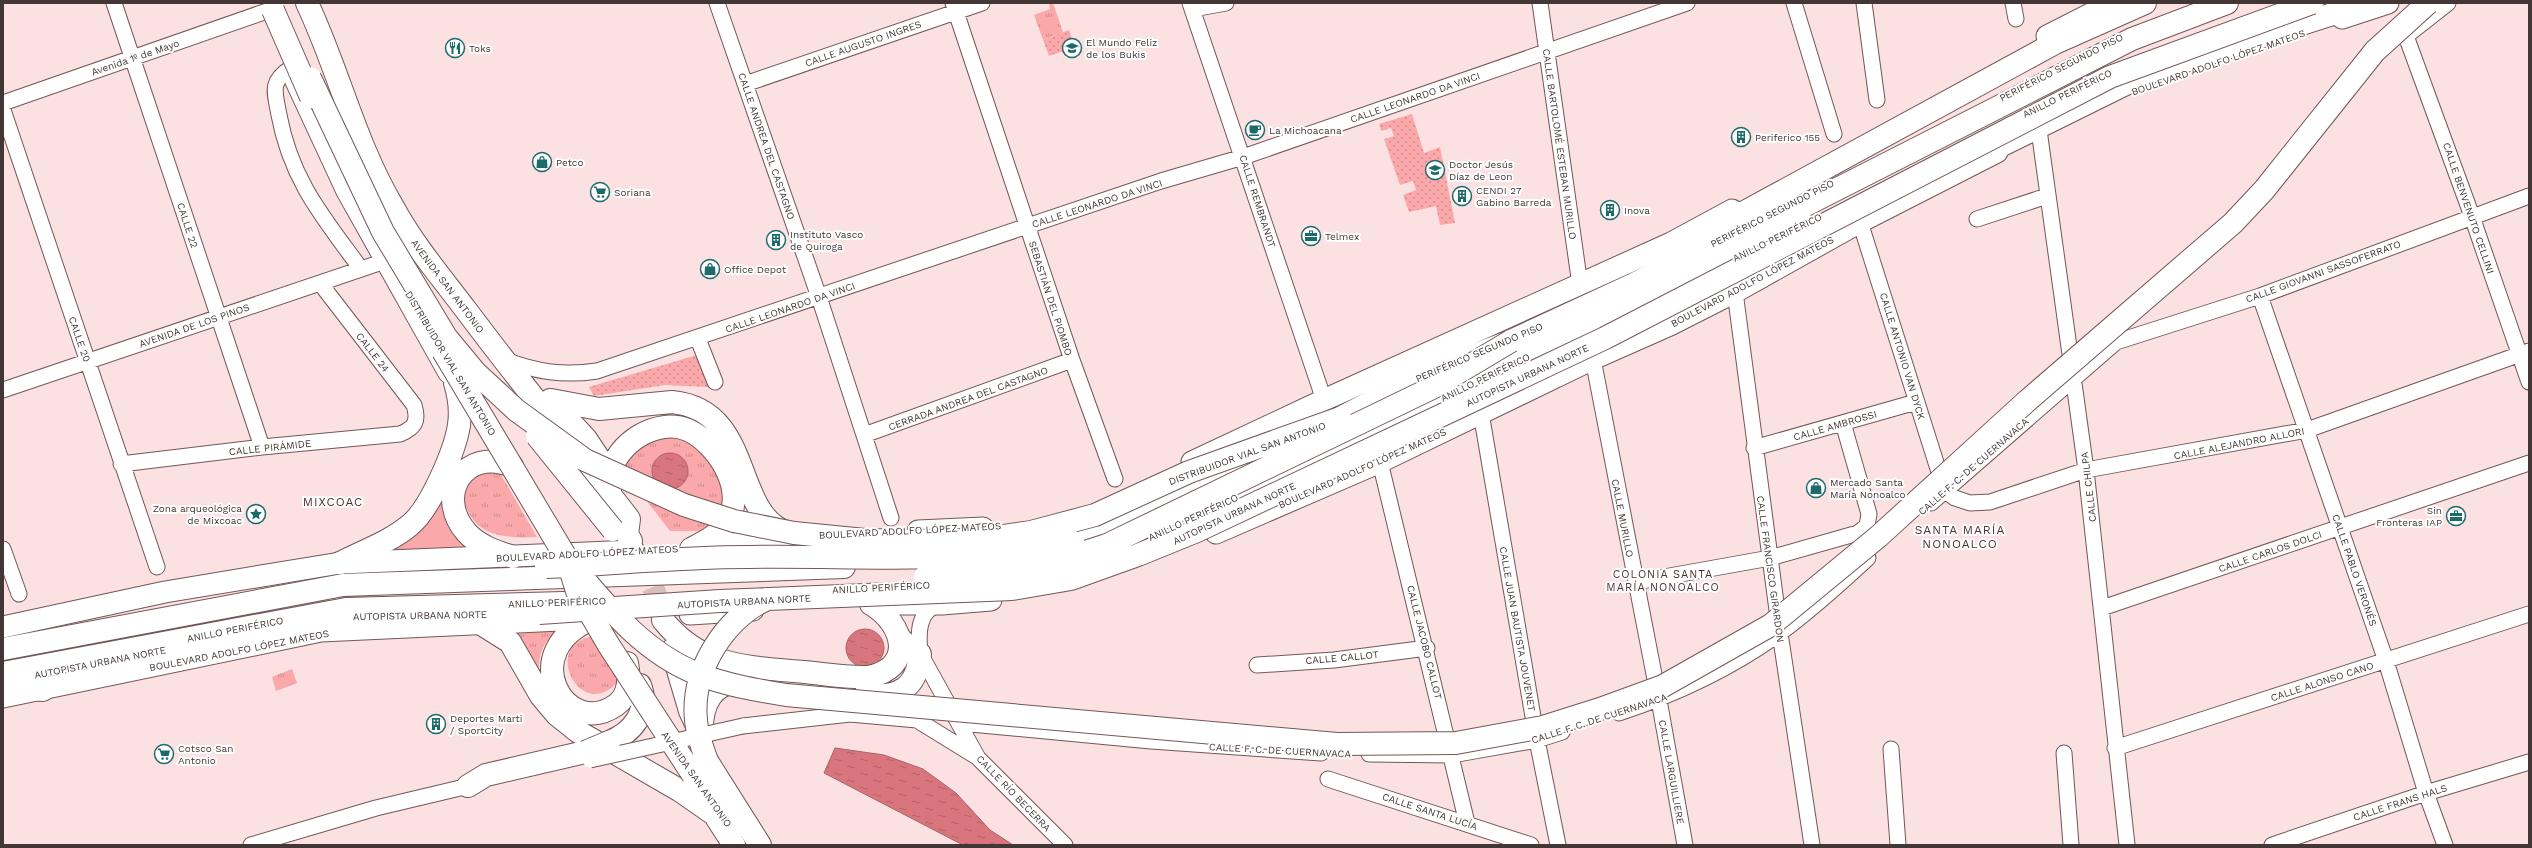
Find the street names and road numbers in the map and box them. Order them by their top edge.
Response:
street label: CALLE AUGUSTO INGRES [804,18,923,69]
street label: BOULEVARD ADOLFO LÓPEZ MATEOS [2130,28,2306,97]
street label: PERIFÉRICO SEGUNDO PISO [1998,31,2125,104]
street label: Avenida 1º de Mayo [90,37,181,78]
street label: CALLE BARTOLOMÉ ESTEBAN MURILLO [1541,48,1578,240]
street label: ANILLO PERIFÉRICO [2021,67,2114,120]
street label: CALLE LEONARDO DA VINCI [1349,70,1481,125]
street label: CALLE ANDREA DEL CASTAGNO [736,71,797,221]
street label: CALLE BENVENUTO CELLINI [2441,141,2496,275]
street label: CALLE REMBRANDT [1237,153,1278,249]
street label: CALLE LEONARDO DA VINCI [1031,177,1164,230]
street label: PERIFÉRICO SEGUNDO PISO [1709,177,1836,250]
street label: CALLE 22 [175,201,200,249]
street label: ANILLO PERIFÉRICO [1731,211,1824,264]
street label: BOULEVARD ADOLFO LÓPEZ MATEOS [1669,234,1836,329]
street label: AVENIDA SAN ANTONIO [409,237,486,335]
street label: CALLE GIOVANNI SASSOFERRATO [2244,238,2402,305]
street label: SEBASTIÁN DEL PIOMBO [1027,239,1074,357]
street label: CALLE LEONARDO DA VINCI [724,280,856,335]
street label: DISTRIBUIDOR VIAL SAN ANTONIO [403,289,498,437]
street label: CALLE ANTONIO VAN DYCK [1878,291,1927,421]
street label: AVENIDA DE LOS PINOS [137,301,251,350]
street label: CALLE 20 [67,315,92,363]
street label: PERIFÉRICO SEGUNDO PISO [1414,321,1545,384]
street label: CALLE 24 [354,330,391,374]
street label: AUTOPISTA URBANA NORTE [1464,342,1590,409]
street label: ANILLO PERIFÉRICO [1439,351,1532,404]
street label: CERRADA ANDREA DEL CASTAGNO [887,364,1049,433]
street label: CALLE AMBROSSI [1792,408,1878,443]
street label: CALLE F. C. DE CUERNAVACA [1916,415,2031,517]
street label: DISTRIBUIDOR VIAL SAN ANTONIO [1167,420,1327,487]
street label: CALLE ALEJANDRO ALLORI [2173,425,2305,462]
street label: BOULEVARD ADOLFO LÓPEZ MATEOS [1276,426,1448,511]
street label: CALLE PIRÁMIDE [228,438,312,457]
street label: CALLE CHILPA [2079,451,2098,523]
street label: CALLE MURILLO [1610,478,1636,558]
street label: AUTOPISTA URBANA NORTE [1171,480,1297,547]
street label: ANILLO PERIFÉRICO [1146,492,1240,543]
street label: CALLE FRANCISCO GIRARDON [1755,495,1786,643]
street label: CALLE PABLO VERONÉS [2330,513,2379,627]
street label: BOULEVARD ADOLFO LÓPEZ MATEOS [818,520,1002,541]
street label: CALLE CARLOS DOLCI [2217,529,2323,574]
street label: BOULEVARD ADOLFO LÓPEZ MATEOS [495,543,679,564]
street label: CALLE JUAN BAUTISTA JOUVENET [1498,546,1537,712]
street label: ANILLO PERIFÉRICO [832,579,930,596]
street label: CALLE JACOBO CALLOT [1405,584,1444,700]
street label: AUTOPISTA URBANA NORTE [677,592,811,611]
street label: ANILLO PERIFÉRICO [508,595,606,610]
street label: AUTOPISTA URBANA NORTE [353,609,487,622]
street label: ANILLO PERIFÉRICO [186,615,284,644]
street label: BOULEVARD ADOLFO LÓPEZ MATEOS [148,628,330,673]
street label: AUTOPISTA URBANA NORTE [33,644,167,681]
street label: CALLE CALLOT [1305,649,1379,666]
street label: CALLE ALONSO CANO [2269,660,2375,703]
street label: CALLE F. C. DE CUERNAVACA [1530,691,1669,746]
street label: CALLE LARGUILLIERE [1657,719,1686,825]
street label: AVENIDA SAN ANTONIO [659,729,734,829]
street label: CALLE F. C. DE CUERNAVACA [1209,741,1352,760]
street label: CALLE RÍO BECERRA [974,753,1053,834]
street label: CALLE FRANS HALS [2352,782,2448,823]
street label: CALLE SANTA LUCÍA [1381,791,1479,832]

